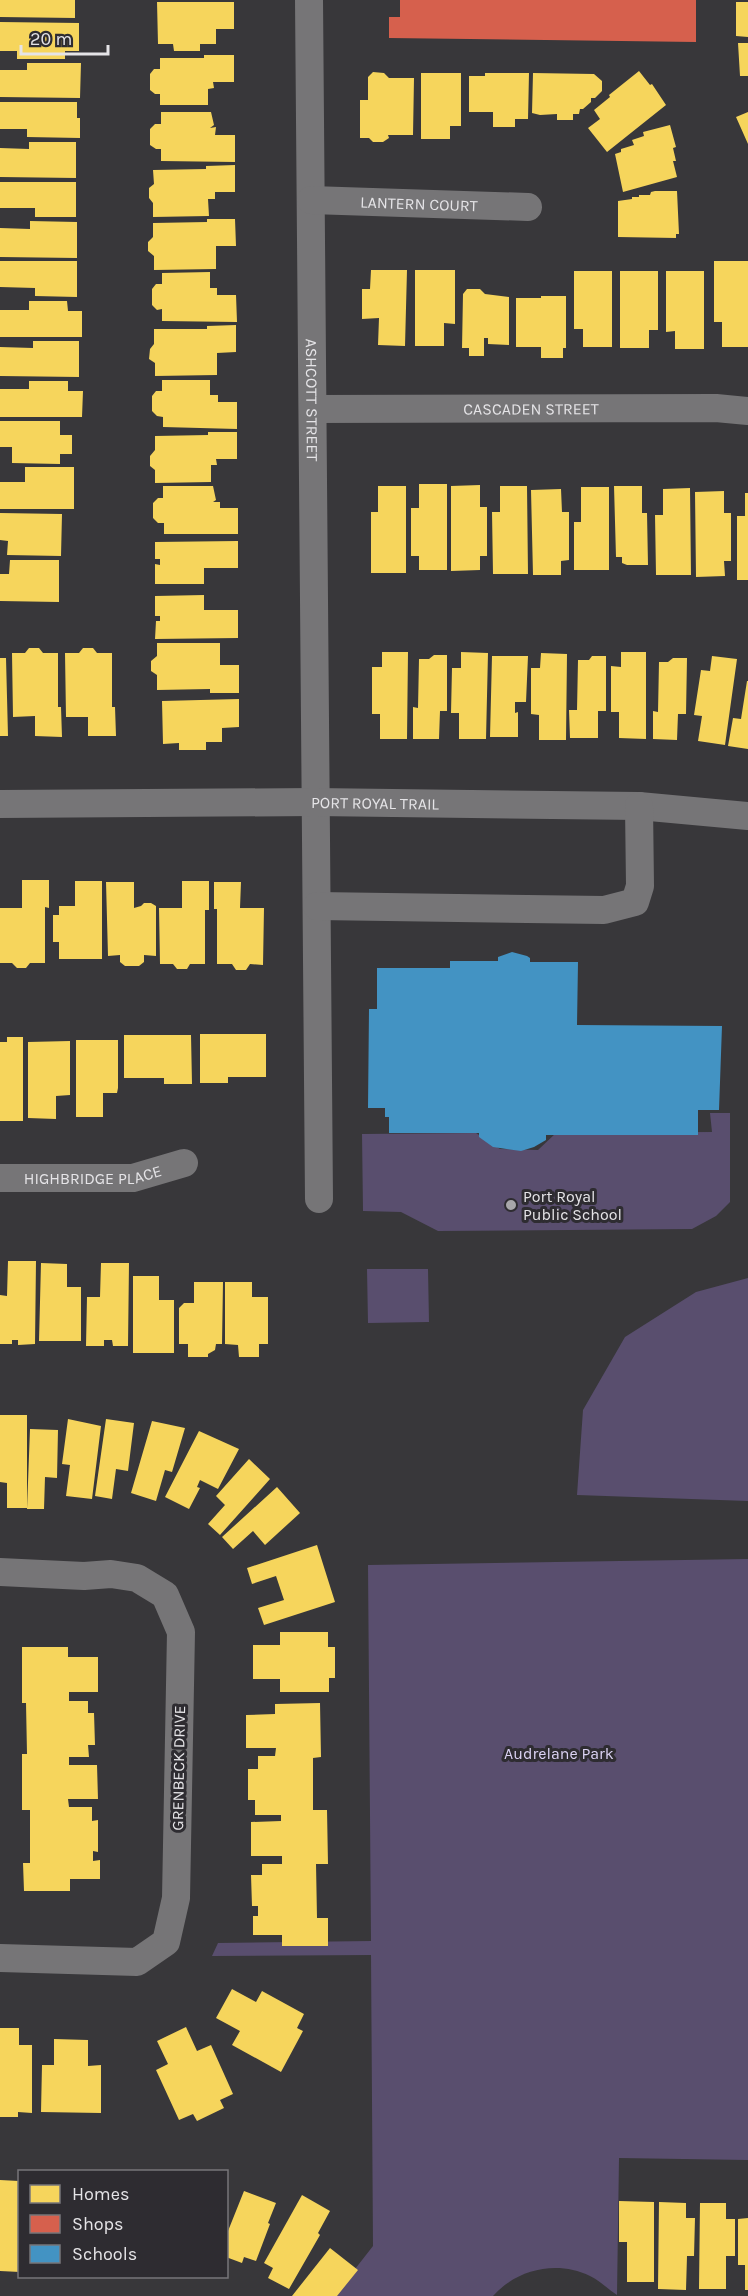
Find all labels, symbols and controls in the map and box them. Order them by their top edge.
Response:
scale bar [21,18,108,56]
text: 20 m [30,28,72,50]
street label: LANTERN COURT [360,193,478,215]
street label: ASHCOTT STREET [302,338,322,462]
street label: CASCADEN STREET [463,399,599,419]
street label: PORT ROYAL TRAIL [311,793,440,814]
street label: HIGHBRIDGE PLACE [24,1161,164,1188]
place label: Port Royal Public School [523,1187,622,1224]
marker: Port Royal Public School [504,1198,518,1212]
street label: GRENBECK DRIVE [168,1705,189,1831]
park label: Audrelane Park [504,1744,614,1763]
legend [18,2170,228,2278]
text: Homes [72,2183,129,2205]
text: Shops [72,2213,124,2235]
text: Schools [72,2243,137,2265]

